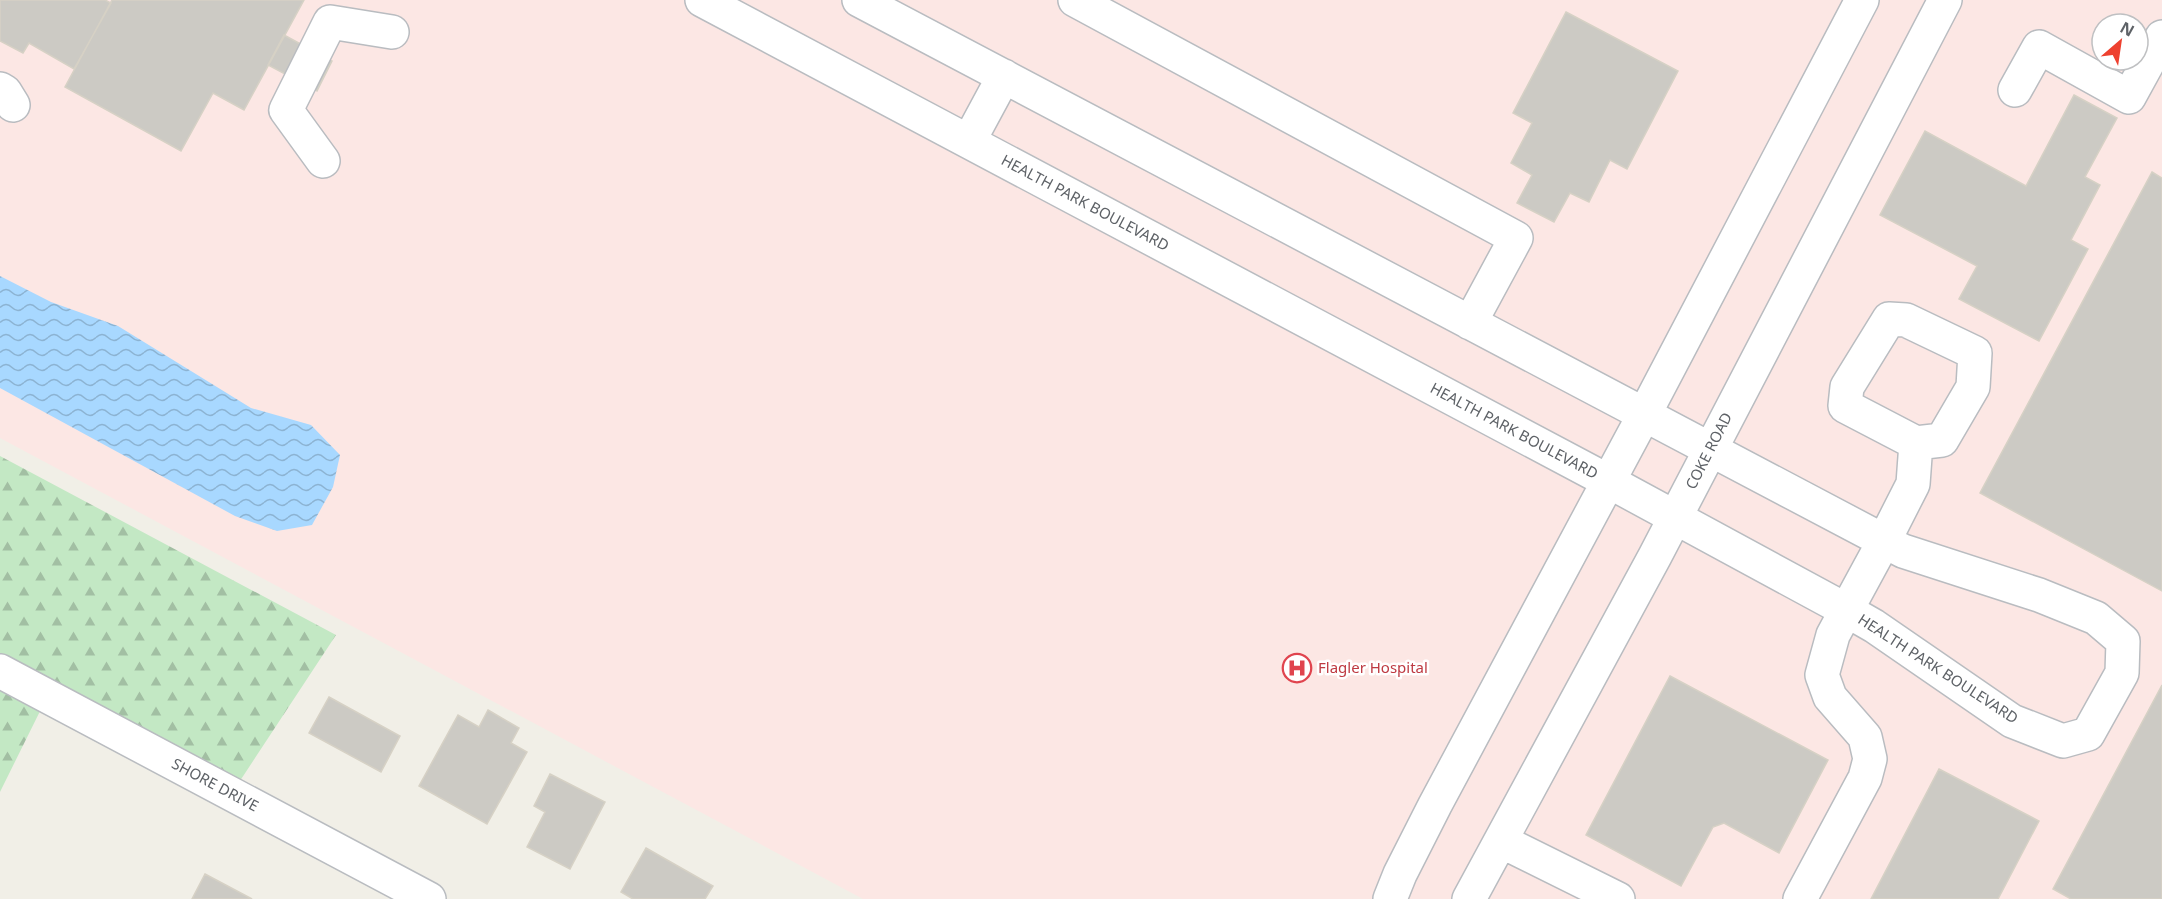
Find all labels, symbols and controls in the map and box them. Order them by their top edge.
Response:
north arrow [2090,12,2150,72]
text: N [2116,16,2138,42]
street label: HEALTH PARK BOULEVARD [998,149,1173,255]
street label: HEALTH PARK BOULEVARD [1427,377,1602,483]
street label: COKE ROAD [1680,409,1736,492]
street label: HEALTH PARK BOULEVARD [1855,609,2023,728]
hospital icon: Flagler Hospital [1281,652,1313,684]
place label: Flagler Hospital [1318,657,1428,677]
street label: SHORE DRIVE [169,753,262,815]

